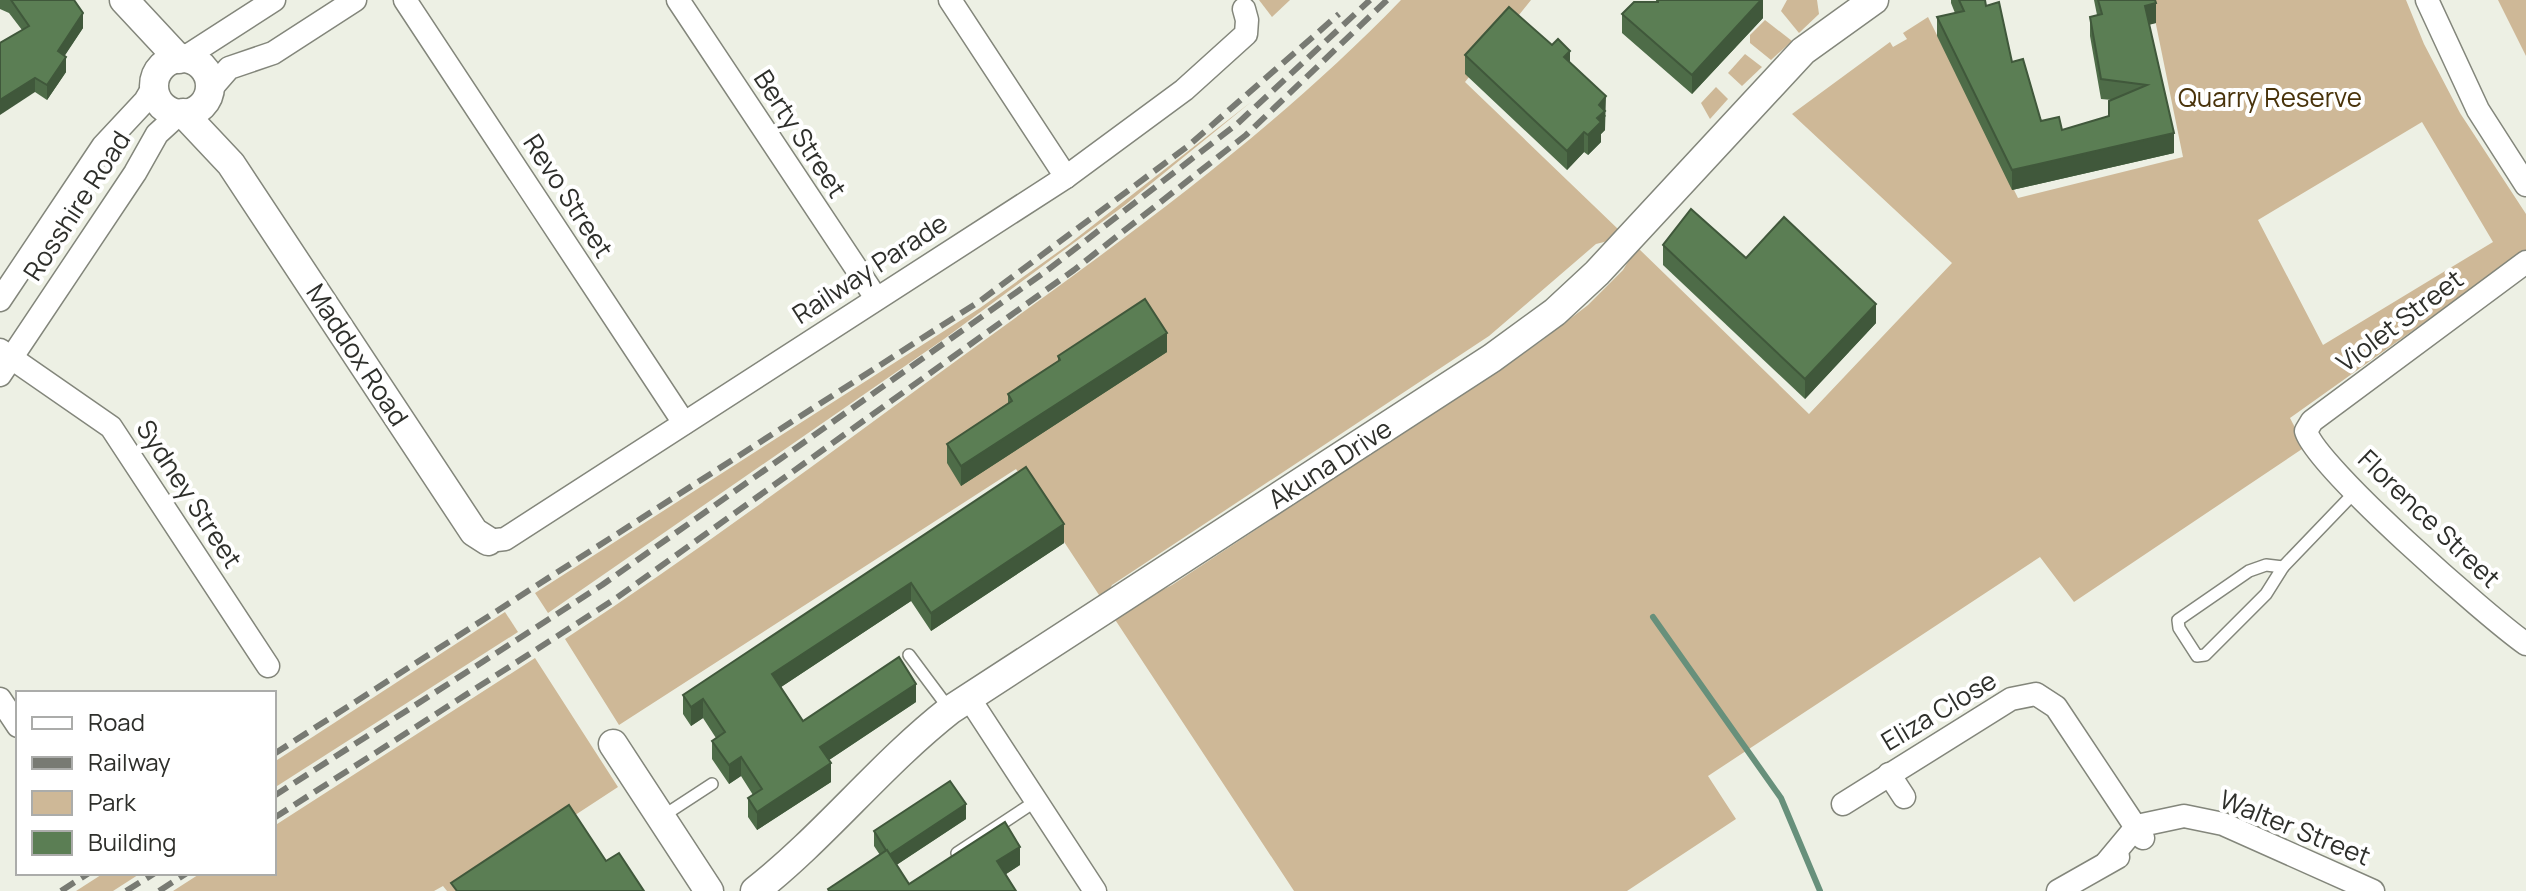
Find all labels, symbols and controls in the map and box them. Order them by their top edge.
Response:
street label: Berty Street [746,63,856,204]
park label: Quarry Reserve [2178,79,2362,115]
street label: Rosshire Road [14,124,138,287]
street label: Revo Street [515,127,622,264]
street label: Railway Parade [785,205,954,332]
street label: Violet Street [2329,261,2470,380]
street label: Maddox Road [298,276,417,433]
street label: Akuna Drive [1261,410,1398,517]
street label: Sydney Street [128,412,251,575]
street label: Florence Street [2351,441,2509,595]
street label: Eliza Close [1874,662,2003,759]
legend [16,691,276,875]
text: Road [88,705,145,738]
text: Railway [88,745,171,778]
street label: Walter Street [2215,780,2376,874]
text: Park [88,785,137,818]
text: Building [88,825,176,858]

